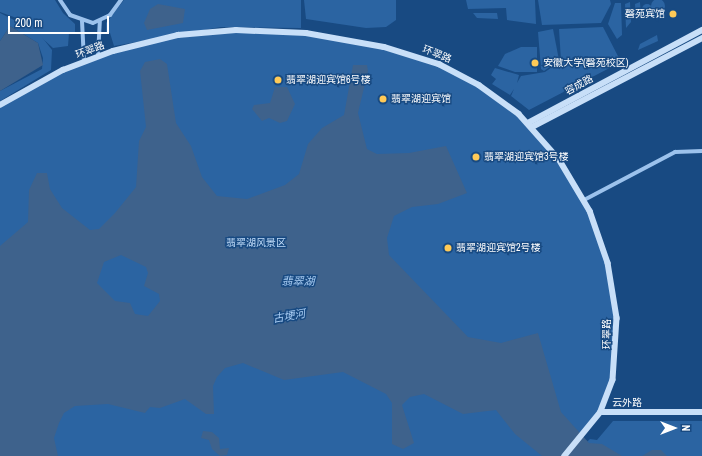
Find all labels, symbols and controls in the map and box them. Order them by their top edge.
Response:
scale bar [10,8,111,34]
place label: 磬苑宾馆 [625,8,665,20]
marker: 磬苑宾馆 [668,9,678,19]
text: 200 m [15,15,42,31]
street label: 环翠路 [74,39,106,61]
street label: 环翠路 [421,43,453,65]
place label: 安徽大学(磬苑校区) [543,57,628,69]
marker: 安徽大学(磬苑校区) [530,58,540,68]
street label: 容成路 [563,73,595,97]
place label: 翡翠湖迎宾馆6号楼 [286,74,371,86]
marker: 翡翠湖迎宾馆6号楼 [273,75,283,85]
place label: 翡翠湖迎宾馆 [391,93,451,105]
marker: 翡翠湖迎宾馆 [378,94,388,104]
place label: 翡翠湖迎宾馆3号楼 [484,151,569,163]
marker: 翡翠湖迎宾馆3号楼 [471,152,481,162]
park label: 翡翠湖风景区 [226,237,286,249]
place label: 翡翠湖迎宾馆2号楼 [456,242,541,254]
marker: 翡翠湖迎宾馆2号楼 [443,243,453,253]
water label: 翡翠湖 [282,274,314,288]
water label: 古埂河 [272,307,306,325]
street label: 环翠路 [601,319,613,349]
street label: 云外路 [612,397,642,409]
north arrow [654,408,694,448]
text: N [679,425,693,431]

